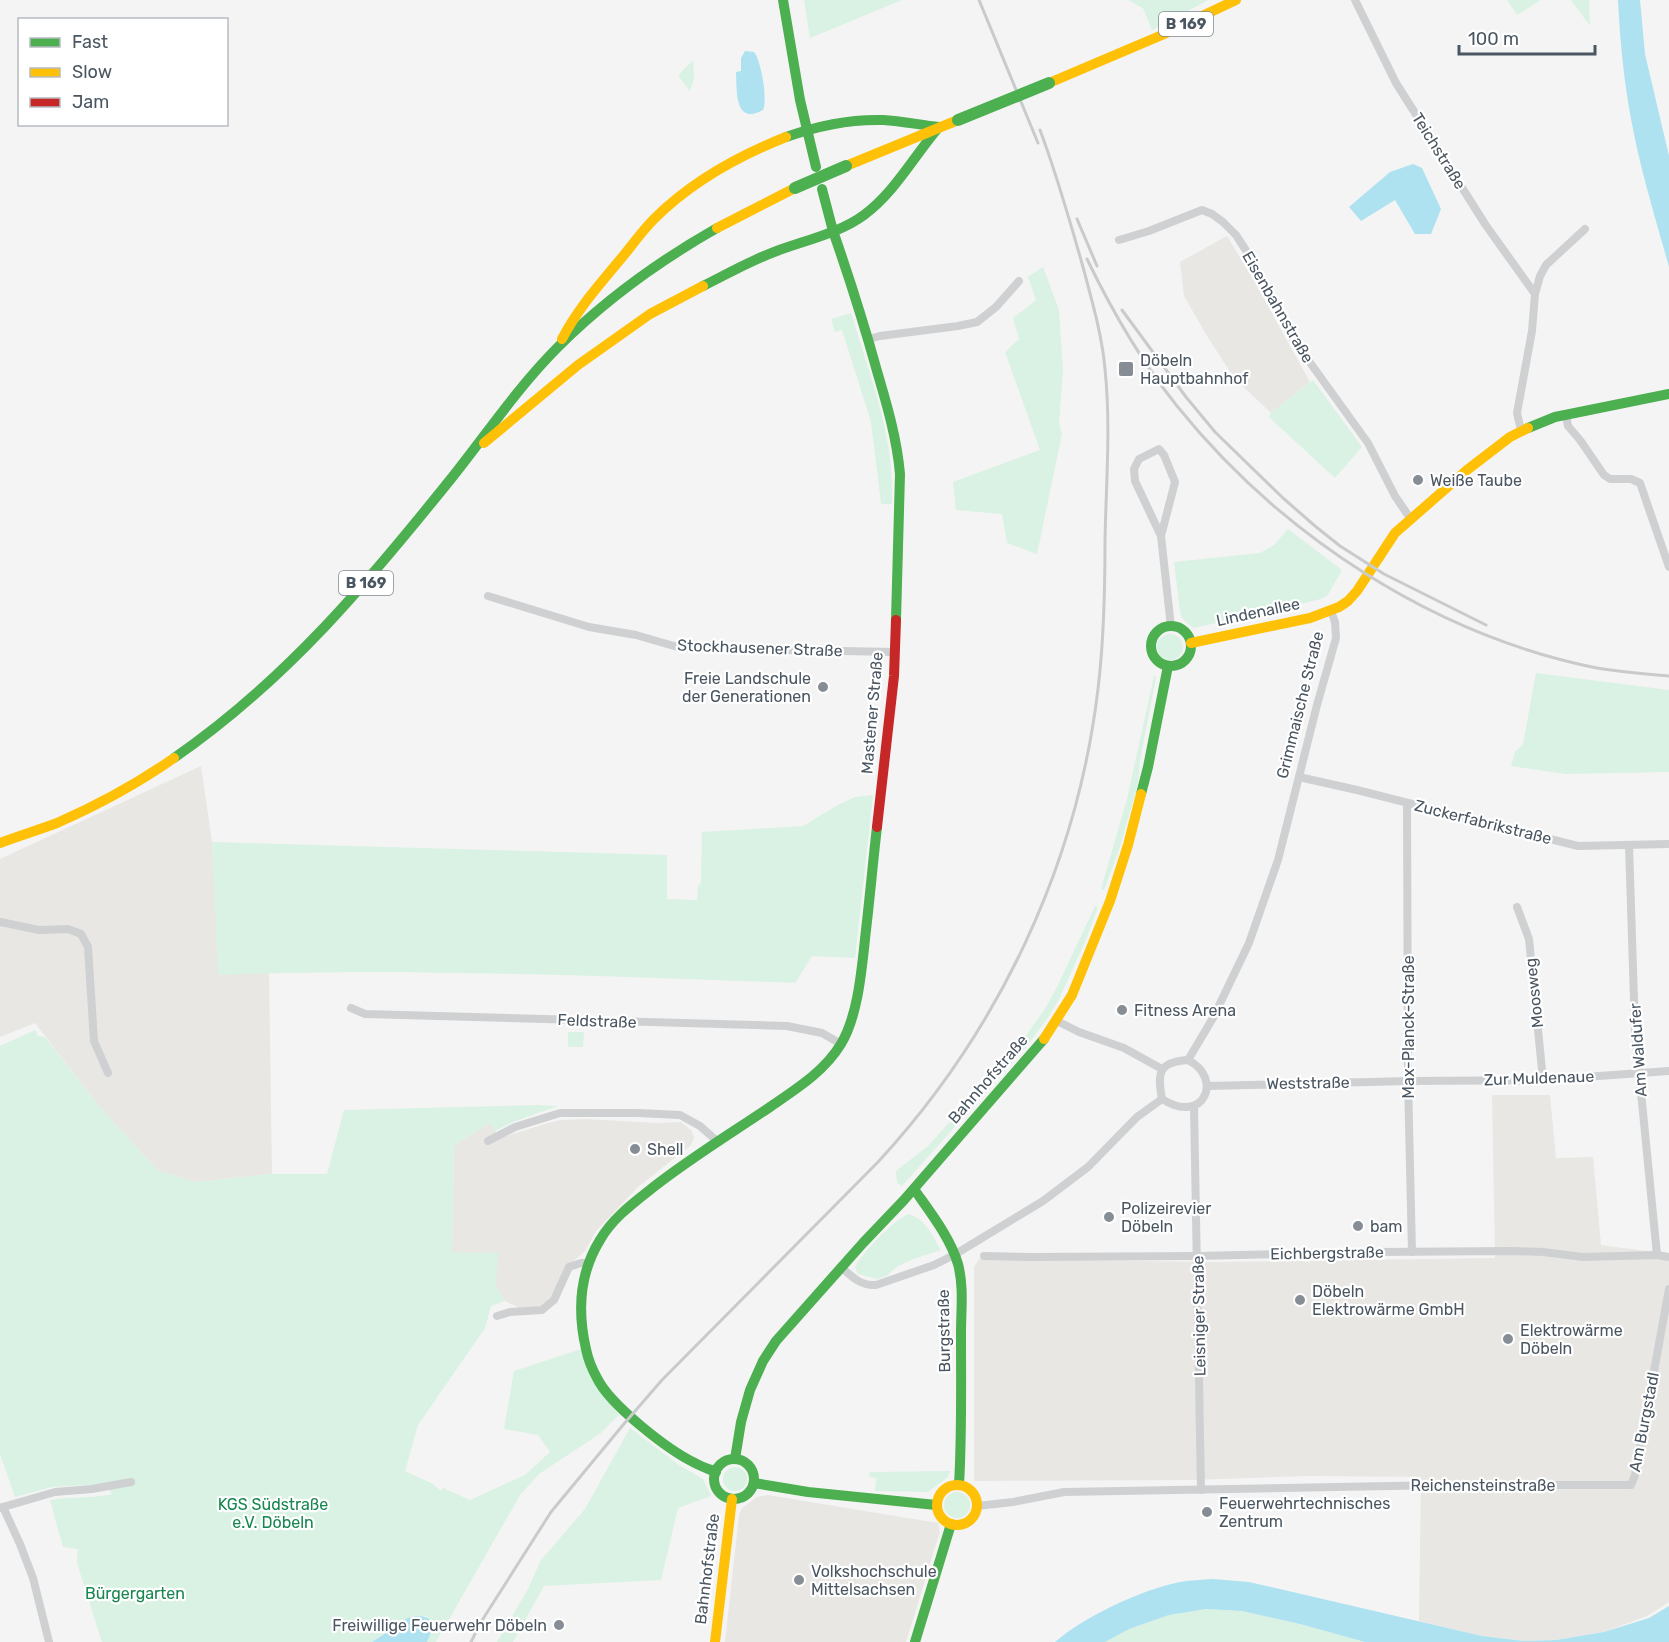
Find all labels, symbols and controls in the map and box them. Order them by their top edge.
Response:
road number: B 169 [1159,12,1213,36]
legend [18,18,228,126]
scale bar [1459,18,1596,56]
text: 100 m [1468,28,1519,50]
text: Fast [72,31,108,53]
text: Slow [72,61,112,83]
text: Jam [72,91,109,113]
street label: Teichstraße [1408,109,1470,193]
street label: Eisenbahnstraße [1238,248,1318,366]
place label: Döbeln Hauptbahnhof [1140,351,1249,388]
marker: Döbeln Hauptbahnhof [1117,360,1135,378]
place label: Weiße Taube [1430,471,1522,490]
marker: Weiße Taube [1411,473,1425,487]
road number: B 169 [339,571,393,595]
street label: Lindenallee [1214,594,1302,630]
street label: Grimmaische Straße [1273,629,1327,781]
street label: Stockhausener Straße [677,636,843,660]
street label: Mastener Straße [857,651,887,775]
place label: Freie Landschule der Generationen [682,669,811,706]
marker: Freie Landschule der Generationen [816,680,830,694]
street label: Zuckerfabrikstraße [1412,796,1554,848]
street label: Max-Planck-Straße [1399,955,1418,1099]
street label: Moosweg [1521,957,1547,1029]
place label: Fitness Arena [1134,1001,1236,1020]
street label: Am Waldufer [1625,1002,1651,1098]
marker: Fitness Arena [1115,1003,1129,1017]
street label: Feldstraße [557,1010,637,1032]
street label: Bahnhofstraße [944,1031,1032,1127]
street label: Zur Muldenaue [1483,1067,1595,1089]
street label: Weststraße [1266,1073,1350,1093]
place label: Shell [647,1140,683,1159]
marker: Shell [628,1142,642,1156]
place label: Polizeirevier Döbeln [1121,1199,1211,1236]
marker: Polizeirevier Döbeln [1102,1210,1116,1224]
place label: bam [1370,1217,1403,1236]
marker: bam [1351,1219,1365,1233]
street label: Eichbergstraße [1270,1243,1384,1263]
street label: Leisniger Straße [1188,1255,1210,1377]
place label: Döbeln Elektrowärme GmbH [1312,1282,1465,1319]
street label: Burgstraße [934,1289,954,1373]
marker: Döbeln Elektrowärme GmbH [1293,1293,1307,1307]
place label: Elektrowärme Döbeln [1520,1321,1623,1358]
marker: Elektrowärme Döbeln [1501,1332,1515,1346]
street label: Am Burgstadl [1625,1370,1663,1474]
street label: Reichensteinstraße [1411,1476,1556,1495]
place label: Feuerwehrtechnisches Zentrum [1219,1494,1390,1531]
park label: KGS Südstraße e.V. Döbeln [218,1495,328,1532]
marker: Feuerwehrtechnisches Zentrum [1200,1505,1214,1519]
street label: Bahnhofstraße [691,1512,723,1625]
place label: Volkshochschule Mittelsachsen [811,1562,937,1599]
marker: Volkshochschule Mittelsachsen [792,1573,806,1587]
park label: Bürgergarten [85,1584,185,1603]
place label: Freiwillige Feuerwehr Döbeln [332,1616,547,1635]
marker: Freiwillige Feuerwehr Döbeln [552,1618,566,1632]

